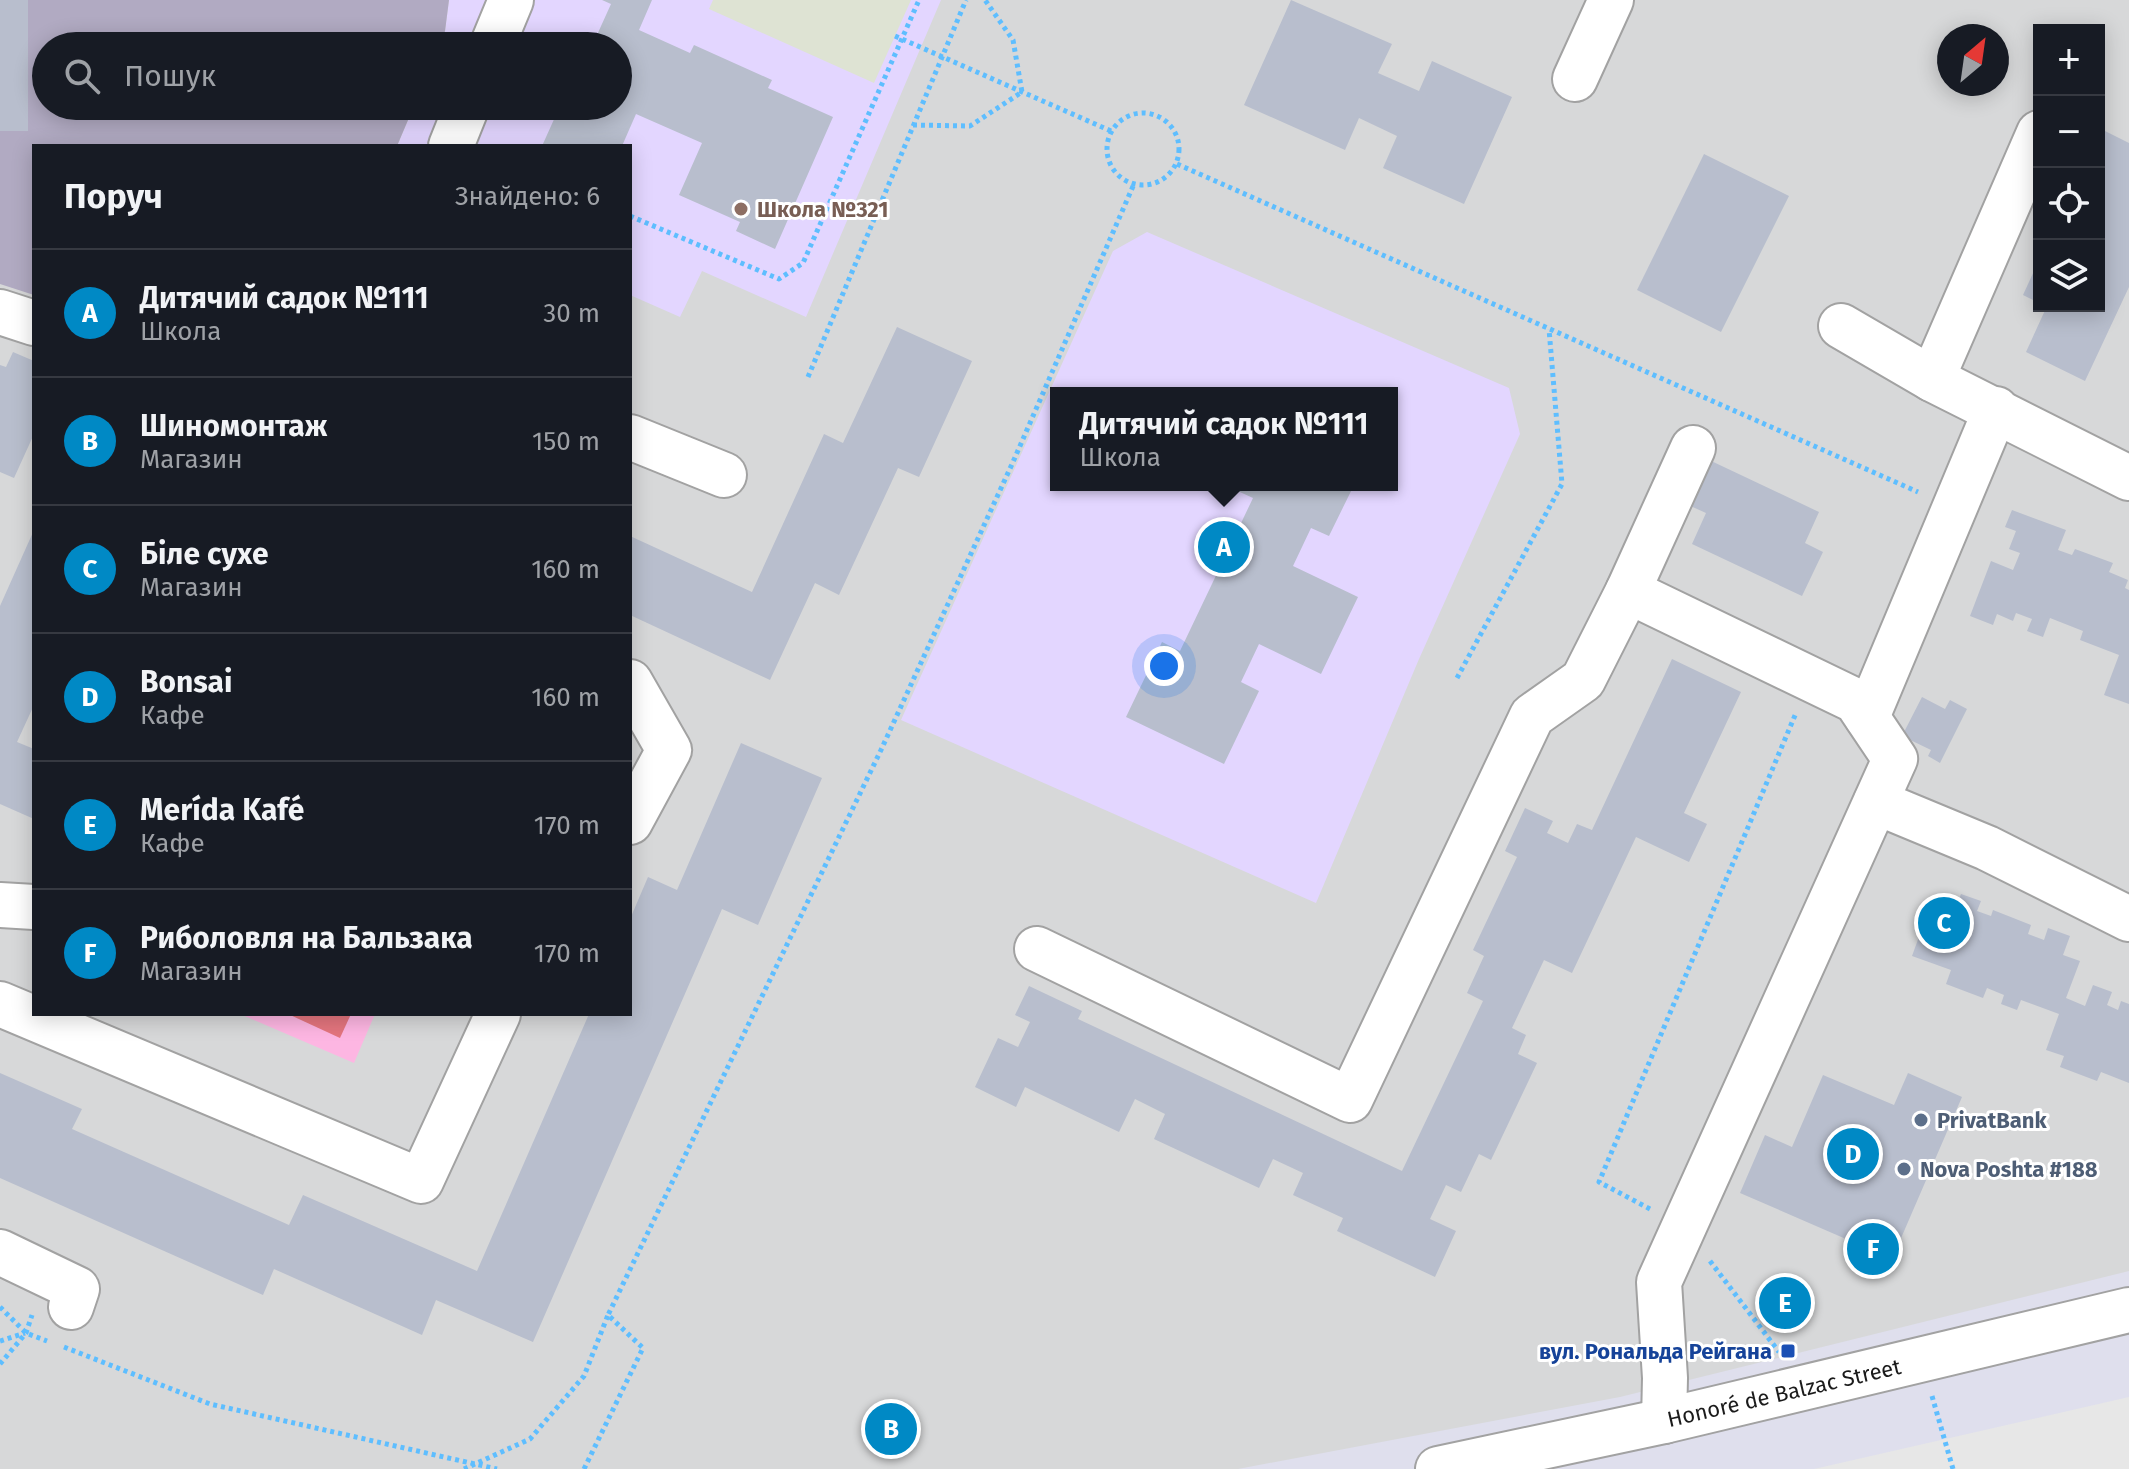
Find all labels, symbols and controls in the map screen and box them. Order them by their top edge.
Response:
north arrow [1937,24,2009,96]
map controls [2033,24,2105,312]
button: + [2033,24,2105,96]
search box [32,32,632,120]
icon: search [60,54,104,98]
text: Пошук [124,58,216,94]
button: − [2033,96,2105,168]
button: locate [2033,168,2105,240]
text: Поруч [64,176,163,217]
text: Знайдено: 6 [455,181,600,212]
place label: Школа №321 [757,196,888,223]
marker: Школа №321 [732,200,750,218]
button: layers [2033,240,2105,312]
text: Дитячий садок №111 [140,280,429,316]
text: A [82,298,98,329]
text: 30 m [543,298,600,329]
text: Школа [140,316,221,347]
popup [1050,387,1398,491]
text: Дитячий садок №111 [1080,406,1368,442]
text: Шиномонтаж [140,408,328,444]
text: B [82,426,98,457]
text: 150 m [532,426,600,457]
text: Школа [1080,442,1161,473]
text: Магазин [140,444,243,475]
pin: A [1198,517,1250,577]
text: Біле сухе [140,536,269,572]
text: C [83,554,97,585]
text: 160 m [531,554,600,585]
text: Магазин [140,572,243,603]
your location [1144,646,1184,686]
text: Bonsai [140,664,232,700]
text: D [82,682,98,713]
text: 160 m [531,682,600,713]
text: Кафе [140,700,205,731]
text: Merída Kafé [140,792,304,828]
text: E [83,810,97,841]
text: 170 m [534,810,600,841]
text: Кафе [140,828,205,859]
pin: C [1918,893,1970,953]
text: Риболовля на Бальзака [140,920,473,956]
text: F [84,938,96,969]
text: 170 m [534,938,600,969]
text: Магазин [140,956,243,987]
place label: PrivatBank [1937,1107,2047,1134]
marker: PrivatBank [1912,1111,1930,1129]
pin: D [1827,1124,1879,1184]
place label: Nova Poshta #188 [1920,1156,2098,1183]
marker: Nova Poshta #188 [1895,1160,1913,1178]
pin: F [1847,1219,1899,1279]
pin: E [1759,1273,1811,1333]
place label: вул. Рональда Рейгана [1539,1338,1772,1365]
marker: вул. Рональда Рейгана [1779,1342,1797,1360]
street label: Honoré de Balzac Street [1664,1353,1904,1433]
pin: B [865,1399,917,1459]

